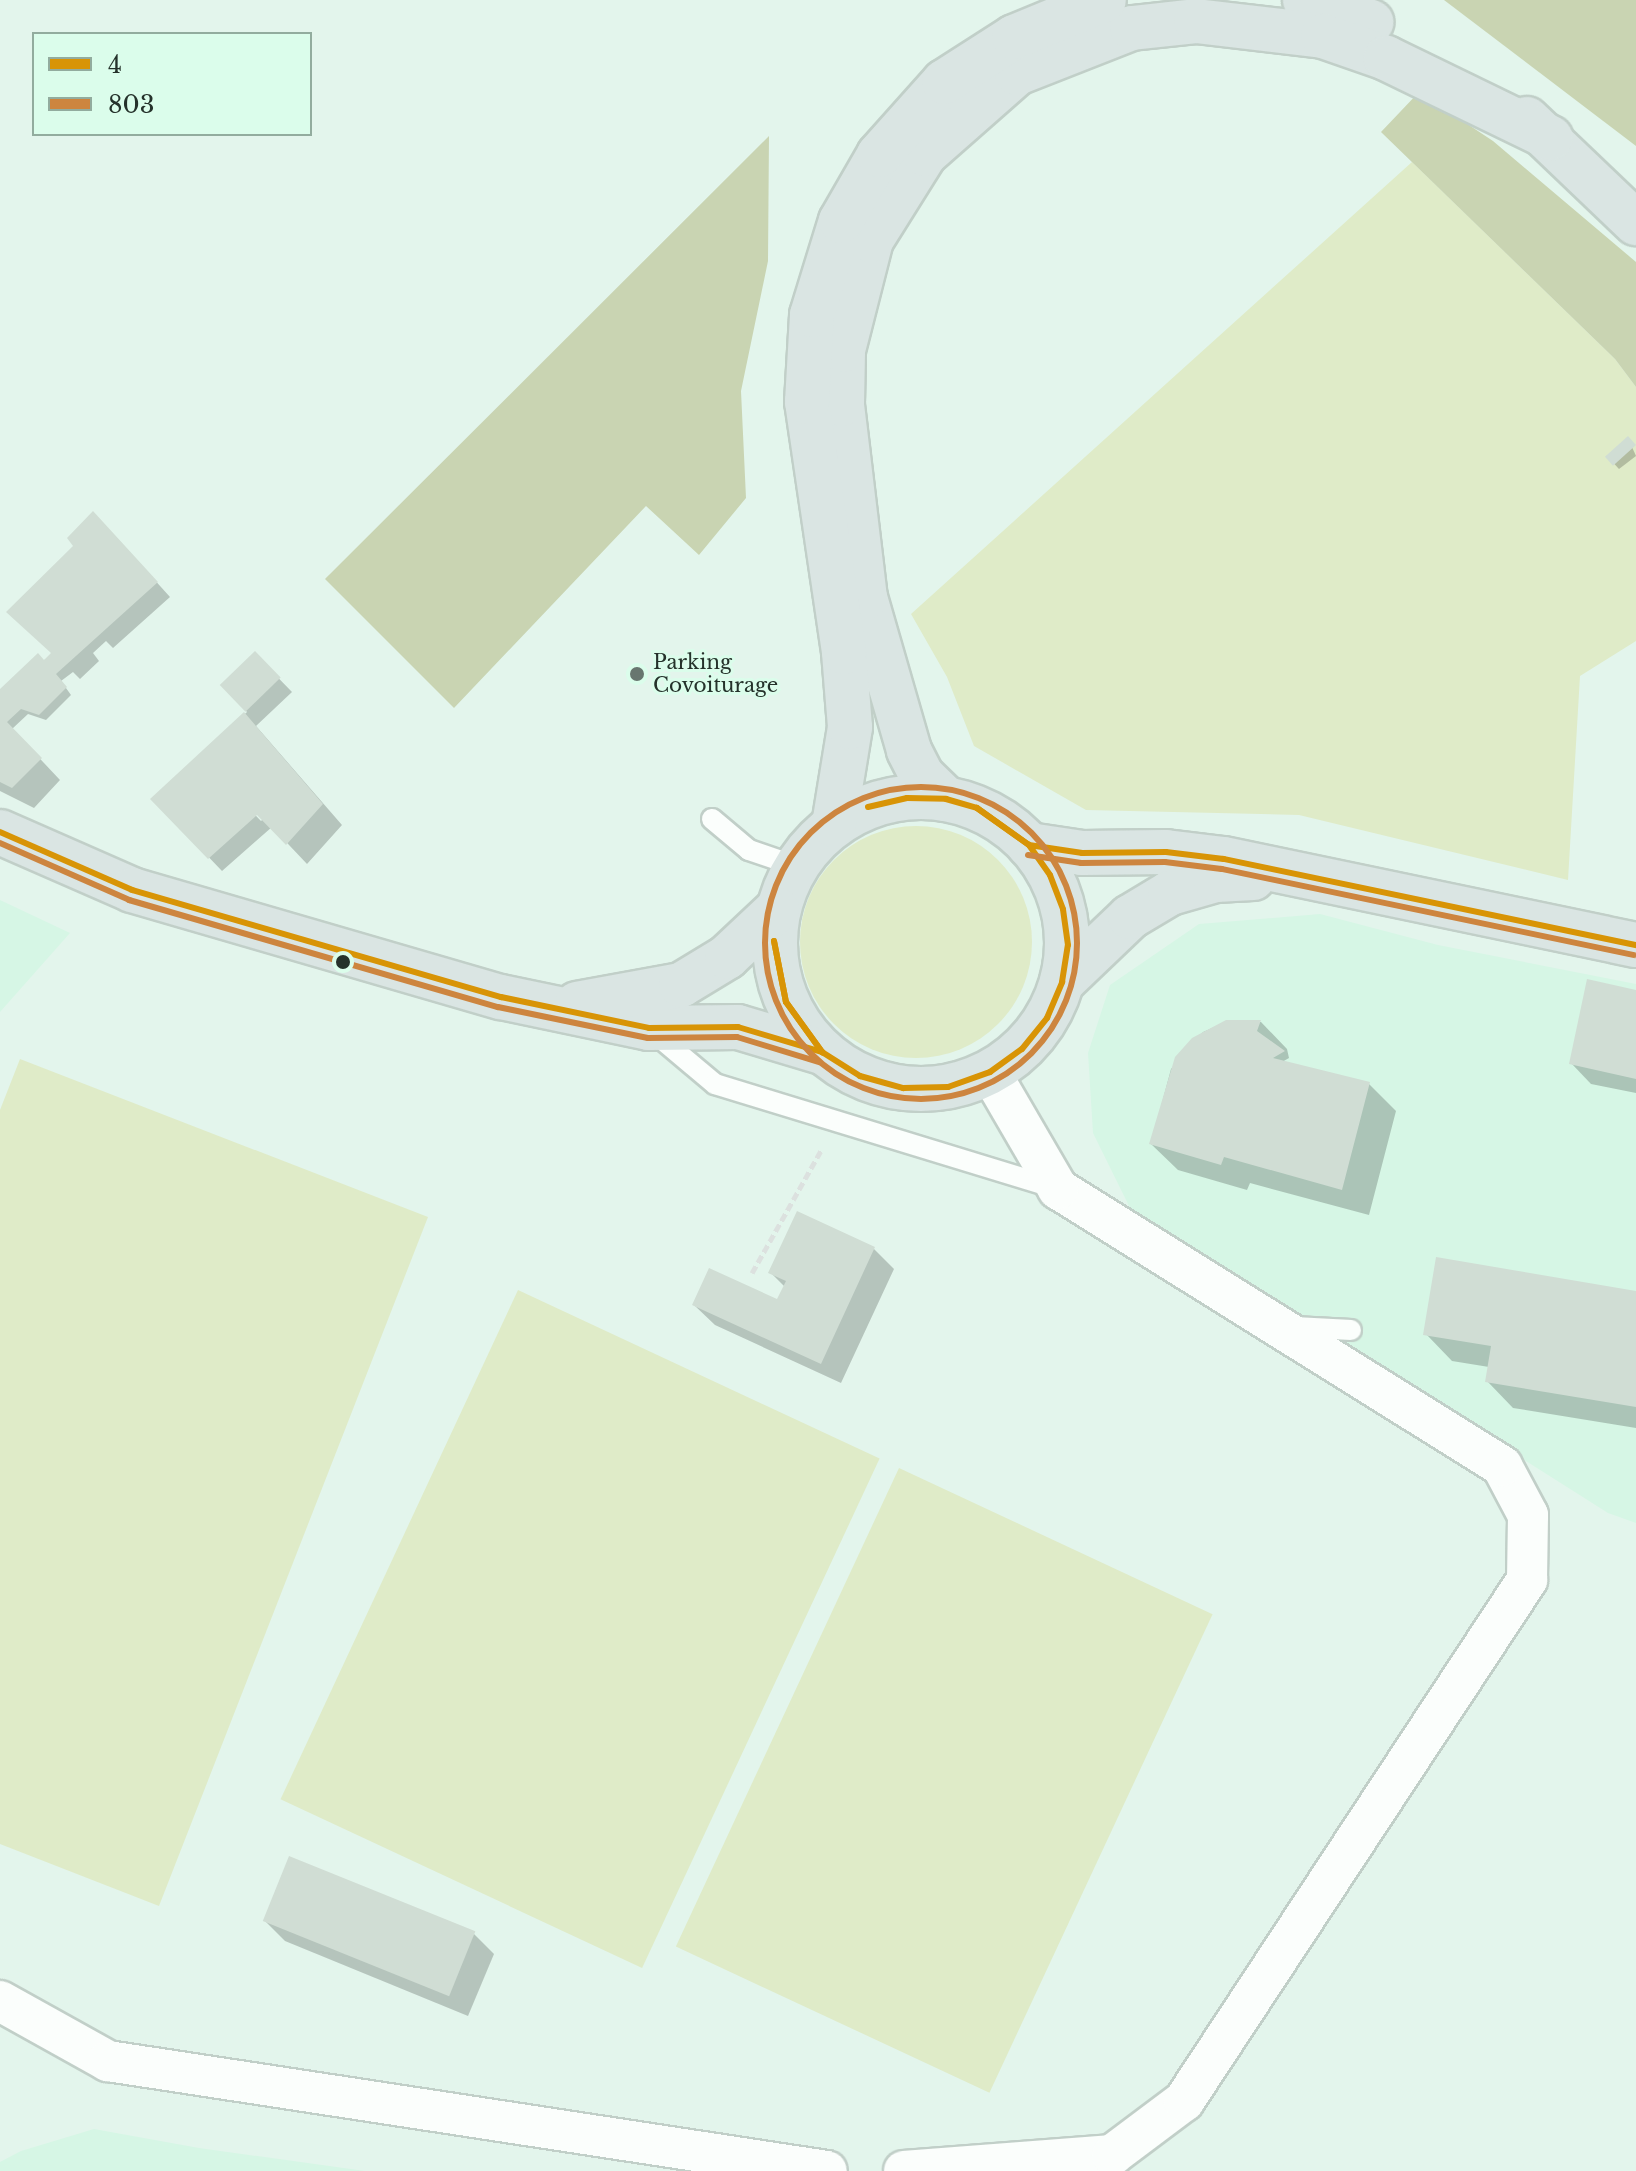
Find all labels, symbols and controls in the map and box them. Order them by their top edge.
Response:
legend [32,32,312,136]
text: 4 [108,50,122,79]
text: 803 [108,90,154,119]
place label: Parking Covoiturage [653,650,778,697]
marker: Parking Covoiturage [628,665,646,683]
unlabelled marker [335,954,351,970]

